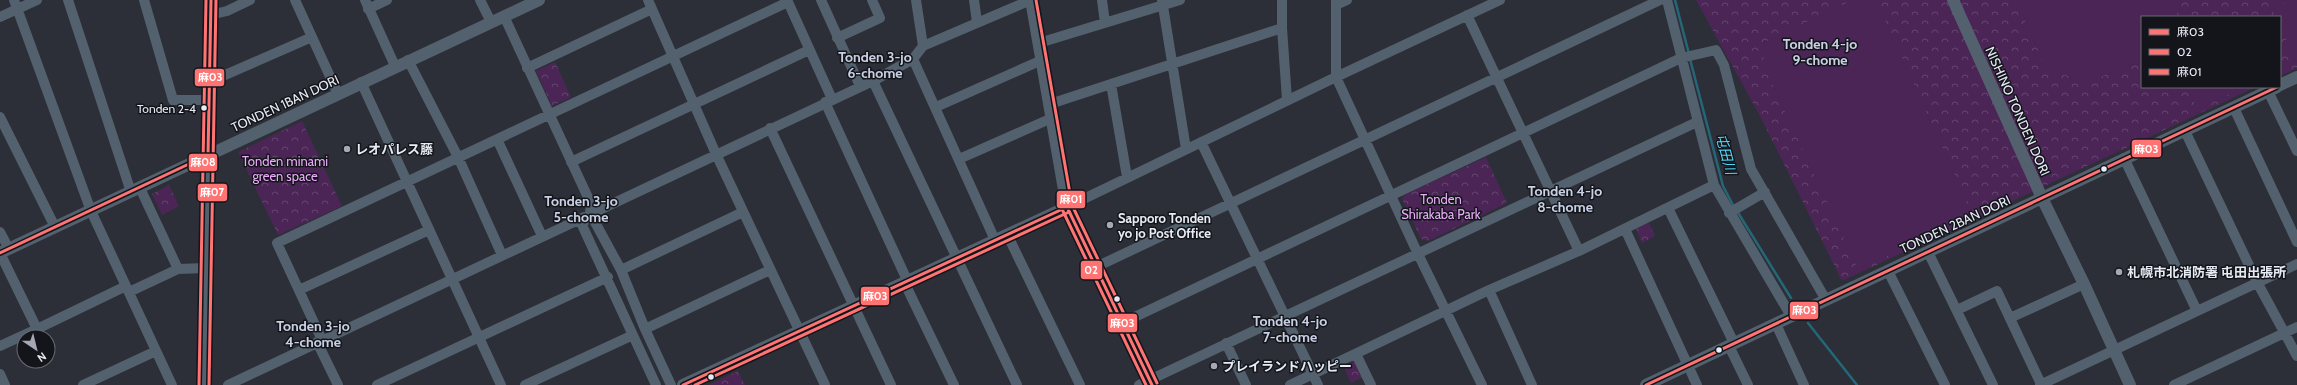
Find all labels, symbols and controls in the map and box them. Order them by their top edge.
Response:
legend [2141,16,2281,88]
text: 麻03 [2177,24,2204,39]
district label: Tonden 4-jo 9-chome [1783,35,1857,69]
street label: NISHINO TONDEN DORI [1982,44,2054,178]
text: 02 [2177,44,2192,59]
district label: Tonden 3-jo 6-chome [838,48,912,82]
text: 麻01 [2177,64,2201,79]
line badge: 麻03 [194,68,225,87]
text: 麻03 [198,70,222,84]
street label: TONDEN 1BAN DORI [229,71,341,135]
place label: Tonden 2-4 [137,101,196,116]
marker: Tonden 2-4 [199,103,209,113]
water label: 屯田川 [1712,131,1741,179]
line badge: 麻03 [2131,139,2162,158]
place label: レオパレス藤 [355,141,433,157]
text: 麻03 [2134,142,2158,156]
marker: レオパレス藤 [342,144,352,154]
line badge: 麻08 [188,153,218,172]
park label: Tonden minami green space [242,153,328,184]
text: 麻08 [190,155,216,169]
unlabelled marker [2099,164,2109,174]
district label: Tonden 4-jo 8-chome [1528,182,1602,216]
line badge: 麻07 [197,183,228,202]
text: 麻07 [200,185,225,199]
line badge: 麻01 [1056,190,1086,209]
park label: Tonden Shirakaba Park [1401,191,1481,222]
street label: TONDEN 2BAN DORI [1897,191,2013,257]
district label: Tonden 3-jo 5-chome [544,192,618,226]
text: 麻01 [1060,192,1082,206]
place label: Sapporo Tonden yo jo Post Office [1118,210,1211,241]
marker: Sapporo Tonden yo jo Post Office [1105,220,1115,230]
line badge: 02 [1080,260,1103,280]
text: 02 [1084,263,1098,277]
place label: 札幌市北消防署 屯田出張所 [2127,264,2286,280]
marker: 札幌市北消防署 屯田出張所 [2114,267,2124,277]
line badge: 麻03 [860,286,890,306]
text: 麻03 [863,289,887,303]
unlabelled marker [1112,294,1122,304]
line badge: 麻03 [1789,301,1819,320]
text: 麻03 [1792,303,1816,317]
district label: Tonden 4-jo 7-chome [1253,312,1327,346]
line badge: 麻03 [1107,313,1138,333]
text: 麻03 [1110,316,1134,330]
district label: Tonden 3-jo 4-chome [276,317,350,351]
north arrow [16,329,56,369]
unlabelled marker [1714,345,1724,355]
text: N [35,349,49,365]
place label: プレイランドハッピー [1222,358,1352,374]
marker: プレイランドハッピー [1209,361,1219,371]
unlabelled marker [706,372,716,382]

